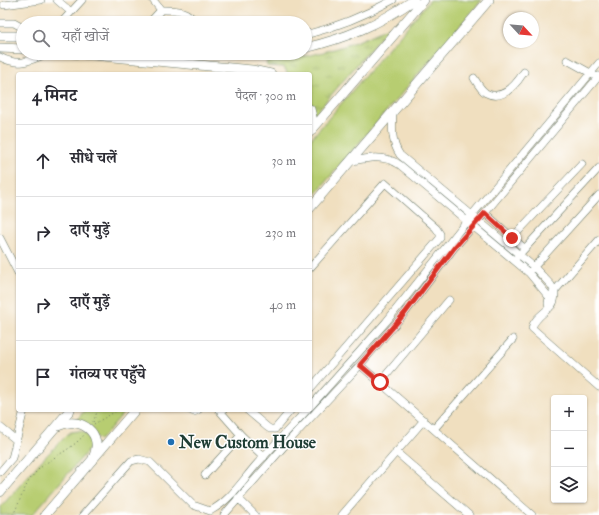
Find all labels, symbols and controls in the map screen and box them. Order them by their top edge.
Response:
north arrow [503,12,539,48]
search box [16,16,312,60]
icon: search [30,27,52,49]
text: यहाँ खोजें [62,27,109,46]
text: 4 मिनट [32,85,77,106]
text: पैदल · 300 m [236,88,296,104]
text: सीधे चलें [70,149,117,168]
icon: ahead [32,150,54,172]
text: 30 m [272,153,296,169]
text: दाएँ मुड़ें [70,221,110,240]
icon: right [32,222,54,244]
text: 230 m [265,225,296,241]
route end [503,229,521,247]
text: दाएँ मुड़ें [70,293,110,312]
icon: right [32,294,54,316]
text: 40 m [270,297,296,313]
text: गंतव्य पर पहुँचे [70,365,146,384]
icon: arrive [32,366,54,388]
route start [371,373,389,391]
map controls [551,395,587,503]
button: + [551,395,587,431]
button: − [551,431,587,467]
place label: New Custom House [178,432,317,453]
marker: New Custom House [166,437,176,447]
button: layers [551,467,587,503]

